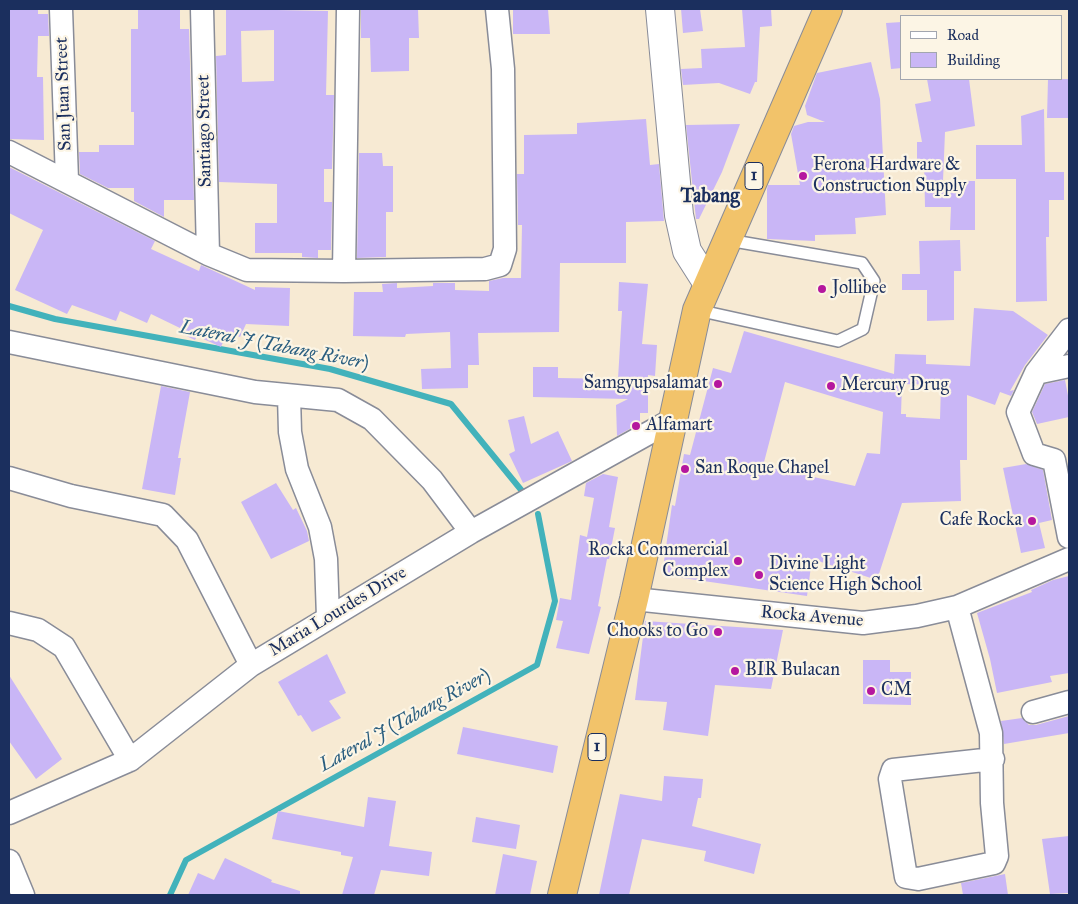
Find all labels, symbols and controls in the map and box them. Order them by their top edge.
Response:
legend [900,15,1063,80]
text: Road [947,26,979,44]
street label: San Juan Street [51,37,77,151]
text: Building [947,51,1000,69]
street label: Santiago Street [193,74,217,188]
place label: Ferona Hardware & Construction Supply [813,155,966,198]
road number: 1 [745,162,763,190]
marker: Ferona Hardware & Construction Supply [797,170,809,182]
district label: Tabang [680,185,740,209]
place label: Jollibee [832,278,886,300]
marker: Jollibee [816,283,828,295]
water label: Lateral J (Tabang River) [178,317,370,375]
place label: Samgyupsalamat [584,373,708,395]
place label: Mercury Drug [841,375,949,397]
marker: Samgyupsalamat [712,378,724,390]
marker: Mercury Drug [825,380,837,392]
place label: Alfamart [646,415,713,437]
marker: Alfamart [630,420,642,432]
place label: San Roque Chapel [695,458,829,480]
marker: San Roque Chapel [679,463,691,475]
place label: Cafe Rocka [940,510,1022,532]
marker: Cafe Rocka [1026,515,1038,527]
place label: Rocka Commercial Complex [588,540,728,582]
place label: Divine Light Science High School [769,554,922,596]
marker: Rocka Commercial Complex [732,555,744,567]
street label: Maria Lourdes Drive [265,562,411,662]
marker: Divine Light Science High School [753,569,765,581]
street label: Rocka Avenue [760,602,864,632]
place label: Chooks to Go [607,621,708,643]
marker: Chooks to Go [712,626,724,638]
place label: BIR Bulacan [745,660,840,682]
water label: Lateral J (Tabang River) [316,665,494,777]
marker: BIR Bulacan [729,665,741,677]
place label: CM [881,680,912,702]
marker: CM [865,685,877,697]
road number: 1 [588,734,606,760]

